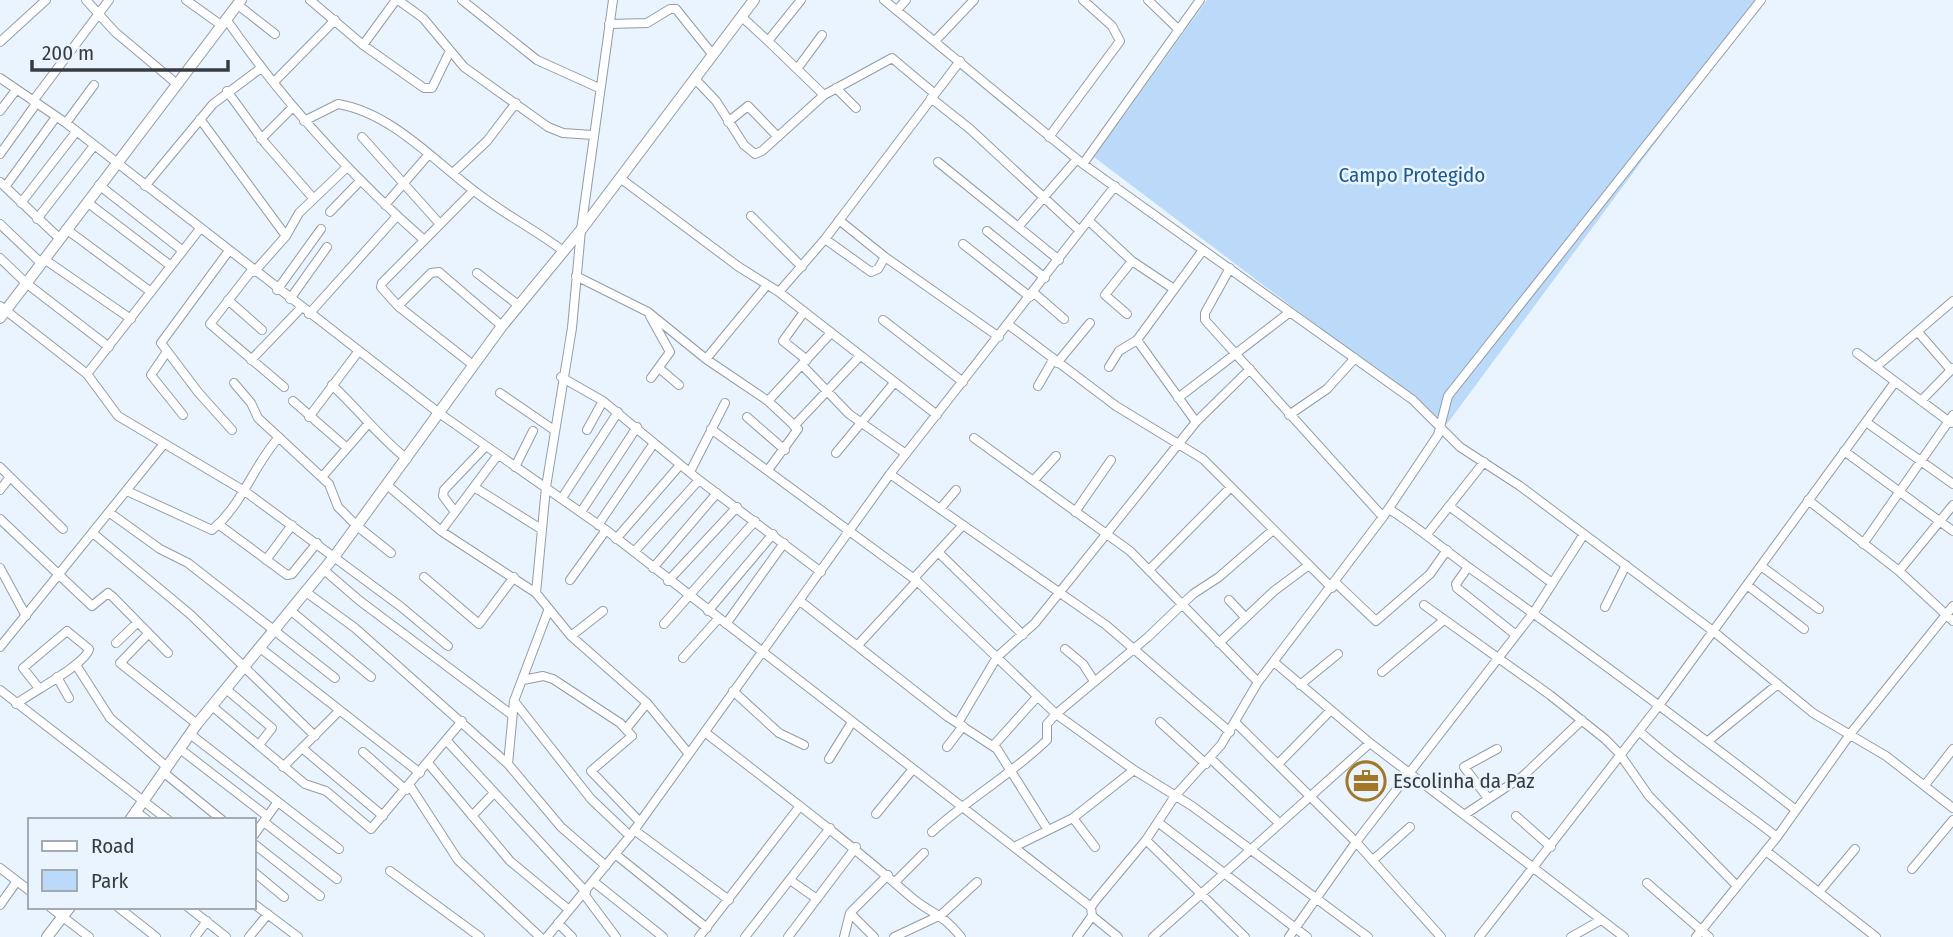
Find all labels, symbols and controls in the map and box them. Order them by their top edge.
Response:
scale bar [32,28,228,72]
text: 200 m [42,40,94,66]
park label: Campo Protegido [1339,162,1485,188]
office icon: Escolinha da Paz [1345,760,1387,802]
place label: Escolinha da Paz [1393,768,1535,794]
legend [28,818,256,909]
text: Road [91,833,135,859]
text: Park [91,868,129,894]

